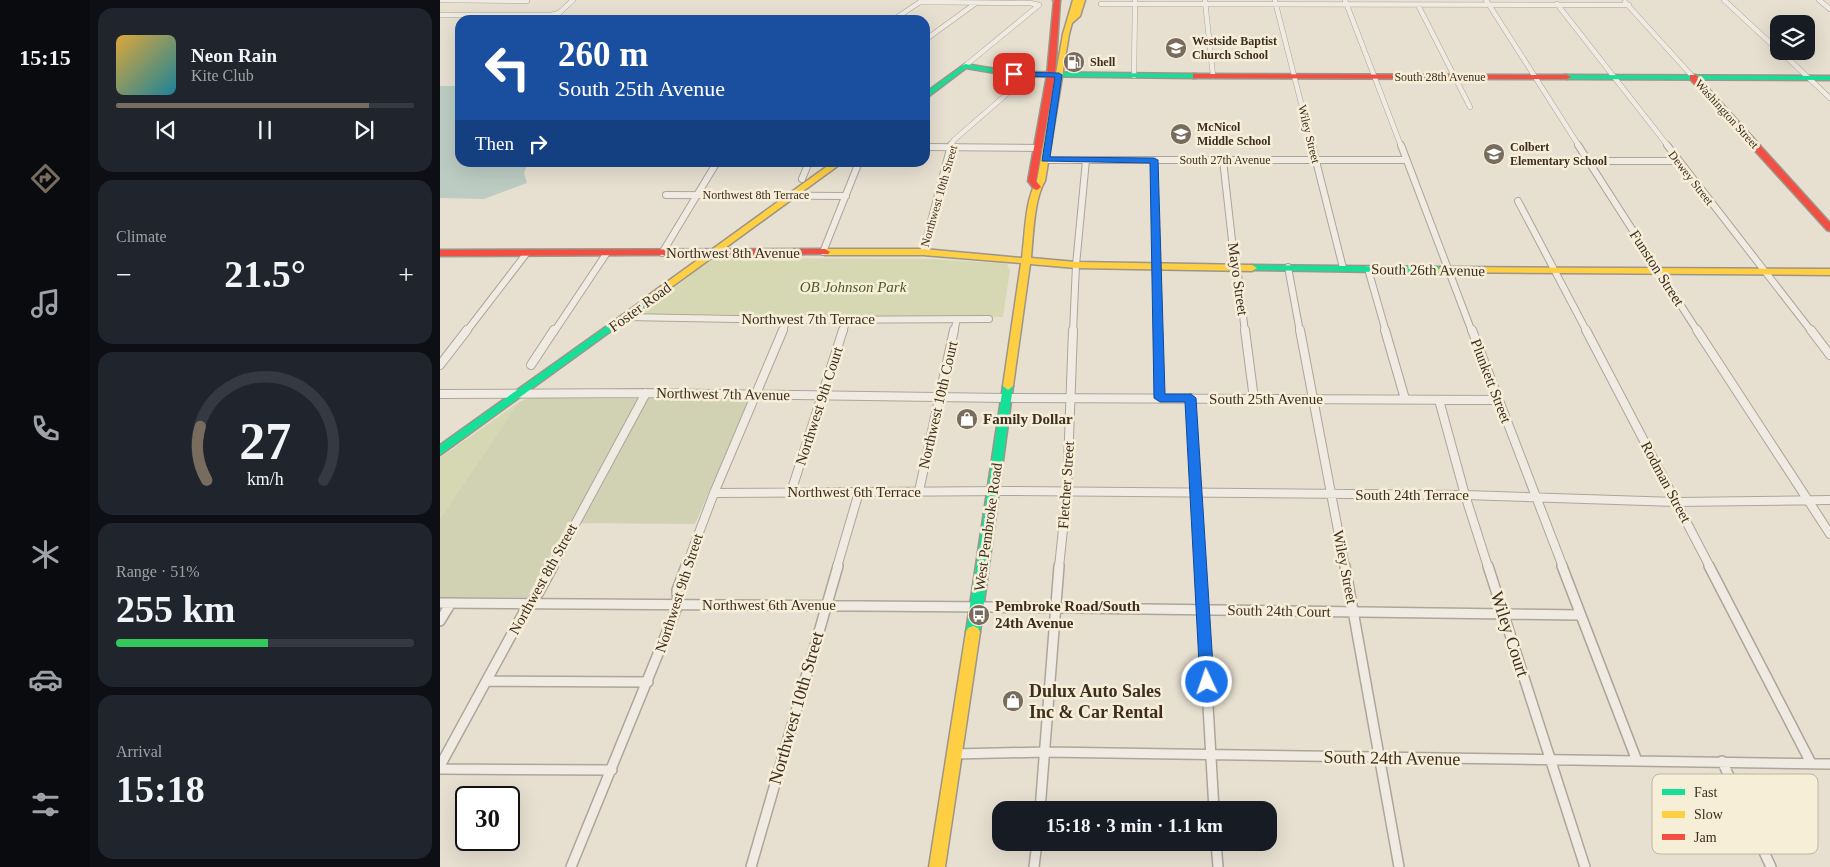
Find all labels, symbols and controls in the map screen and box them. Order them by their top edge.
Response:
map controls [1770,15,1815,60]
button: layers [1770,15,1815,60]
place label: Westside Baptist Church School [1192,34,1277,62]
icon: left [475,35,540,100]
text: 260 m [558,35,648,74]
school or university icon: Westside Baptist Church School [1164,36,1188,60]
text: 15:15 [19,45,71,70]
text: Neon Rain [191,45,277,66]
fuel station icon: Shell [1062,50,1086,74]
pin [993,53,1035,95]
place label: Shell [1090,55,1116,69]
icon: arrive [1000,60,1028,88]
text: Kite Club [191,67,254,84]
street label: South 28th Avenue [1394,70,1486,84]
text: South 25th Avenue [558,76,725,101]
street label: Washington Street [1692,77,1762,152]
street label: Wiley Street [1295,103,1323,165]
icon: previous [152,116,180,144]
icon: pause [251,116,279,144]
icon: next [350,116,378,144]
place label: McNicol Middle School [1197,120,1271,148]
school or university icon: McNicol Middle School [1169,122,1193,146]
icon: right [524,130,552,158]
text: Then [475,133,514,154]
place label: Colbert Elementary School [1510,140,1608,168]
school or university icon: Colbert Elementary School [1482,142,1506,166]
street label: Northwest 10th Street [918,143,960,249]
street label: Dewey Street [1665,148,1717,208]
street label: South 27th Avenue [1179,153,1271,167]
icon: directions [28,161,63,196]
street label: Northwest 8th Terrace [703,188,809,202]
street label: Funston Street [1627,227,1688,310]
text: Climate [116,228,167,245]
street label: Mayo Street [1225,241,1251,317]
street label: Northwest 8th Avenue [666,245,800,261]
text: 21.5° [224,253,306,295]
text: − [116,259,132,290]
text: + [398,259,414,290]
street label: South 26th Avenue [1371,261,1485,279]
street label: Foster Road [606,279,675,335]
park label: OB Johnson Park [800,279,907,295]
icon: music [28,286,63,321]
street label: Northwest 7th Terrace [741,311,875,327]
street label: Plunkett Street [1468,337,1515,426]
street label: Northwest 10th Court [915,339,961,471]
street label: Northwest 9th Court [792,344,846,467]
street label: Northwest 7th Avenue [656,385,790,403]
street label: South 25th Avenue [1209,391,1323,407]
shop icon: Family Dollar [955,407,979,431]
icon: phone [28,411,63,446]
place label: Family Dollar [983,411,1073,427]
text: 27 [239,413,291,470]
street label: Rodman Street [1638,439,1694,526]
street label: Fletcher Street [1055,440,1077,529]
street label: West Pembroke Road [971,461,1005,592]
text: km/h [247,469,283,489]
street label: Northwest 6th Terrace [787,484,921,500]
street label: South 24th Terrace [1355,487,1469,503]
street label: Northwest 8th Street [506,520,580,637]
street label: Wiley Street [1330,529,1360,606]
street label: Northwest 9th Street [652,531,706,655]
icon: climate [28,537,63,572]
text: Range · 51% [116,563,200,580]
text: 255 km [116,588,235,630]
street label: Wiley Court [1487,589,1533,679]
street label: Northwest 6th Avenue [702,597,836,613]
place label: Pembroke Road/South 24th Avenue [995,598,1141,631]
street label: South 24th Court [1227,602,1332,620]
bus stop icon: Pembroke Road/South 24th Avenue [967,603,991,627]
street label: Northwest 10th Street [765,629,827,787]
position arrow [1180,655,1232,707]
icon: car [28,662,63,697]
place label: Dulux Auto Sales Inc & Car Rental [1029,681,1163,722]
shop icon: Dulux Auto Sales Inc & Car Rental [1001,689,1025,713]
text: Arrival [116,743,162,760]
street label: South 24th Avenue [1323,747,1461,769]
text: 15:18 [116,768,205,810]
legend [1652,774,1818,854]
text: Fast [1694,785,1717,800]
speed limit sign: 30 [455,786,520,851]
icon: filters [28,787,63,822]
text: Slow [1694,807,1724,822]
text: 15:18 · 3 min · 1.1 km [1046,815,1223,836]
text: Jam [1694,830,1717,845]

